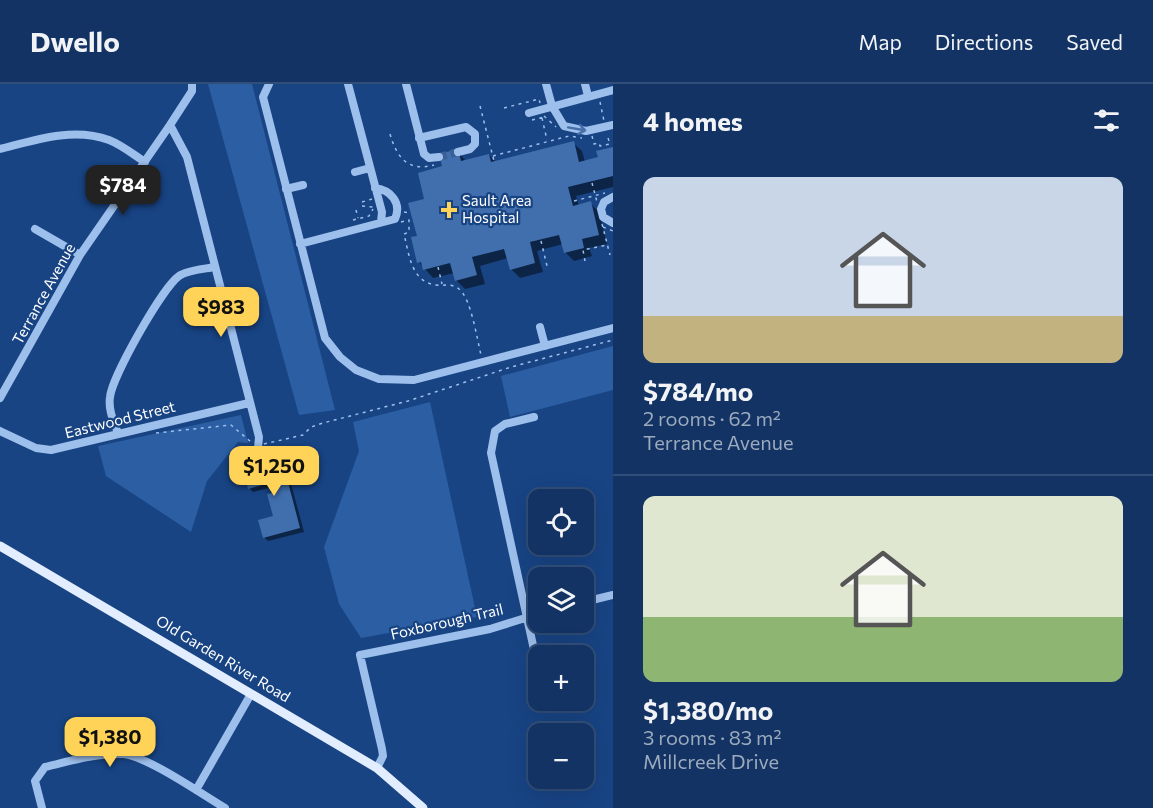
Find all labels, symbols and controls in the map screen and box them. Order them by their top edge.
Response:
text: Dwello [30,24,120,58]
text: Map [859,29,902,54]
text: Directions [935,29,1033,54]
text: Saved [1066,29,1123,54]
icon: filters [1090,104,1123,137]
text: 4 homes [643,105,743,136]
one-way arrow [567,124,586,135]
pin: $784 [87,165,159,216]
text: $784 [100,172,147,196]
place label: Sault Area Hospital [462,191,532,226]
marker: Sault Area Hospital [440,201,458,219]
icon: home [829,216,937,324]
street label: Terrance Avenue [8,240,78,347]
pin: $983 [185,287,257,338]
text: $983 [197,294,245,318]
text: $784/mo [643,375,753,406]
street label: Eastwood Street [63,397,177,441]
text: 2 rooms · 62 m² [643,406,781,430]
text: Terrance Avenue [643,430,793,454]
pin: $1,250 [225,446,323,497]
text: $1,250 [243,453,305,477]
map controls [528,489,594,789]
button: locate [528,489,594,555]
icon: home [829,535,937,643]
button: layers [528,567,594,633]
street label: Foxborough Trail [389,599,505,643]
street label: Old Garden River Road [153,611,294,705]
button: + [528,645,594,711]
text: $1,380/mo [643,694,773,725]
pin: $1,380 [61,717,159,768]
button: − [528,723,594,789]
text: $1,380 [79,724,141,748]
text: 3 rooms · 83 m² [643,725,782,749]
text: Millcreek Drive [643,749,779,773]

